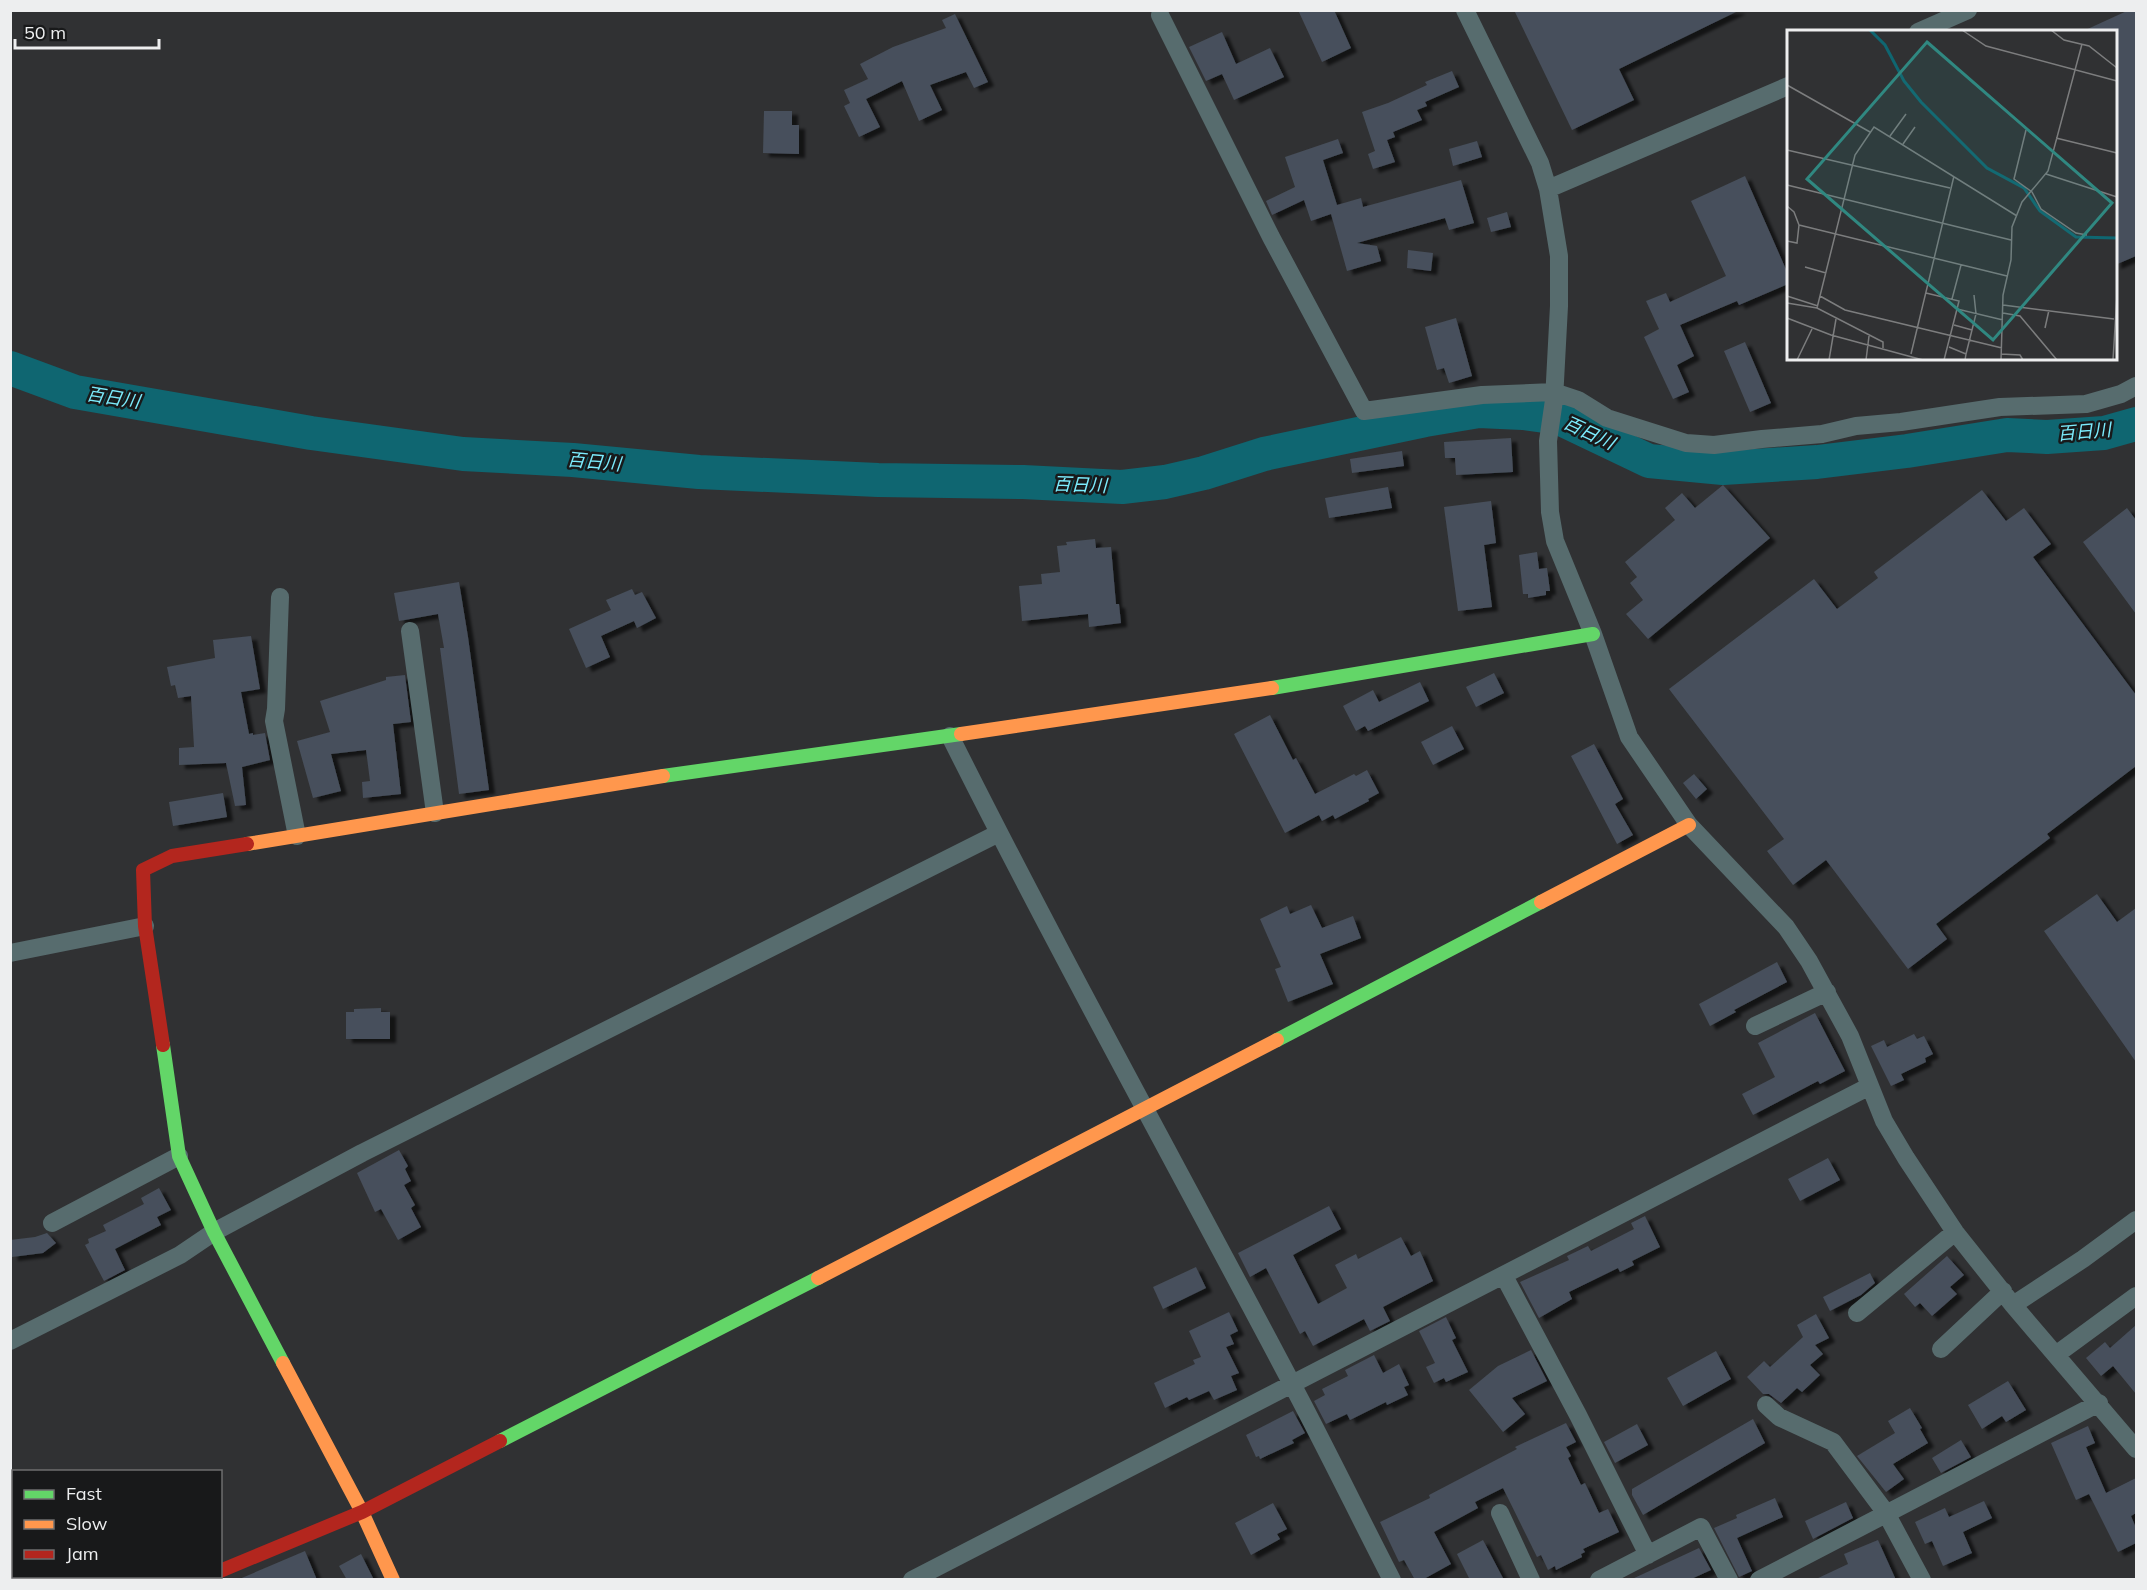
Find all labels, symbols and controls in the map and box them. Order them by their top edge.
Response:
scale bar [15,12,159,50]
text: 50 m [24,21,66,44]
inset map [1787,30,2117,360]
water label: 百日川 [85,382,144,413]
water label: 百日川 [1560,411,1620,455]
water label: 百日川 [2056,418,2114,445]
water label: 百日川 [566,448,624,475]
water label: 百日川 [1053,472,1109,497]
legend [12,1470,222,1578]
text: Fast [66,1482,102,1505]
text: Slow [66,1512,108,1535]
text: Jam [66,1542,99,1565]

